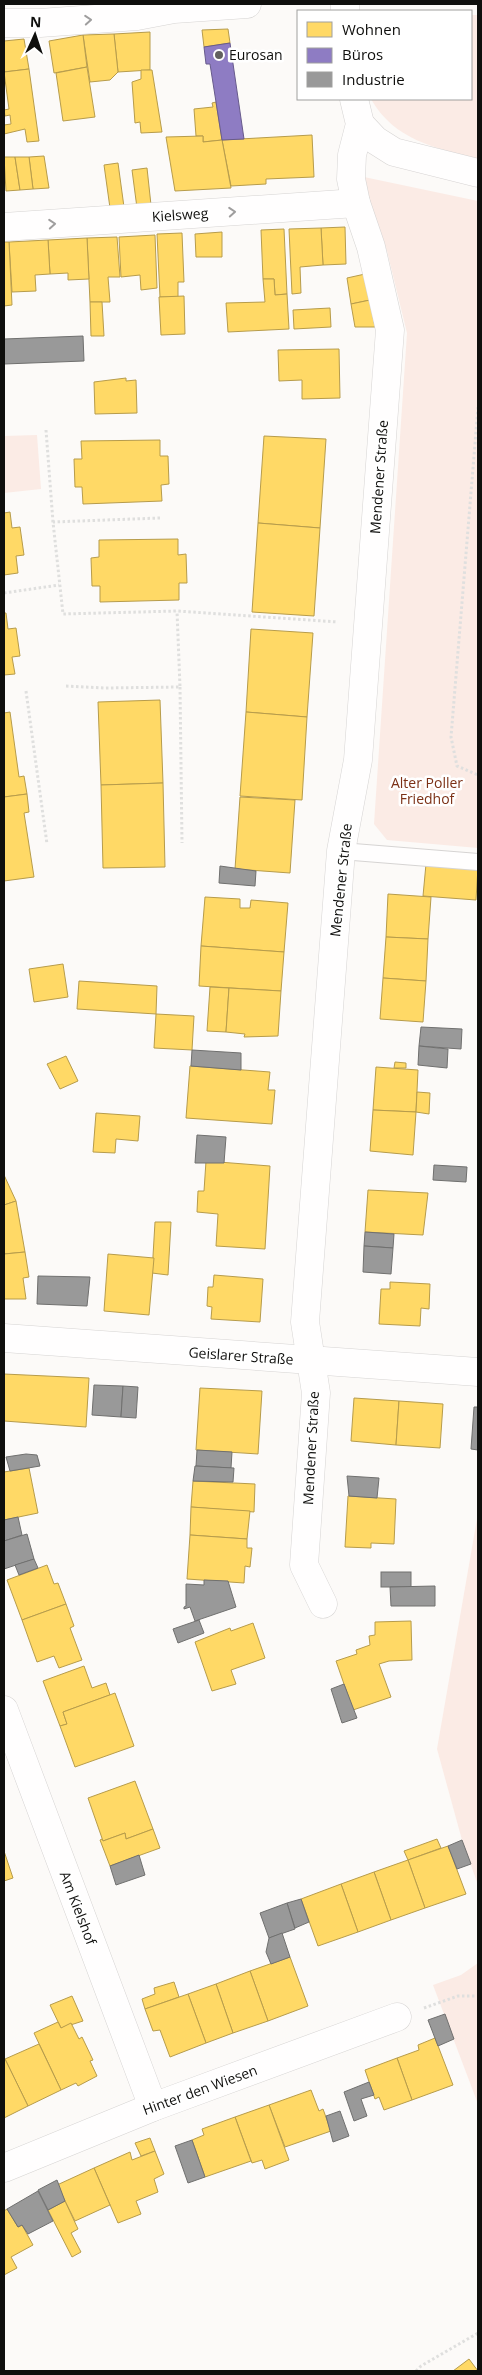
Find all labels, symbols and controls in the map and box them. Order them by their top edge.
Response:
north arrow [10,10,60,60]
legend [297,10,472,100]
text: N [30,12,42,31]
one-way arrow [85,14,93,25]
text: Wohnen [342,19,401,39]
text: Büros [342,44,383,64]
place label: Eurosan [229,45,283,64]
marker: Eurosan [213,49,225,61]
text: Industrie [342,69,405,89]
street label: Kielsweg [151,203,209,226]
one-way arrow [228,206,236,217]
one-way arrow [49,218,57,229]
street label: Mendener Straße [365,419,392,535]
park label: Alter Poller Friedhof [391,773,463,808]
street label: Mendener Straße [325,822,356,938]
street label: Geislarer Straße [188,1342,294,1369]
street label: Mendener Straße [298,1390,323,1505]
street label: Am Kielshof [56,1868,102,1949]
street label: Hinter den Wiesen [140,2060,260,2119]

